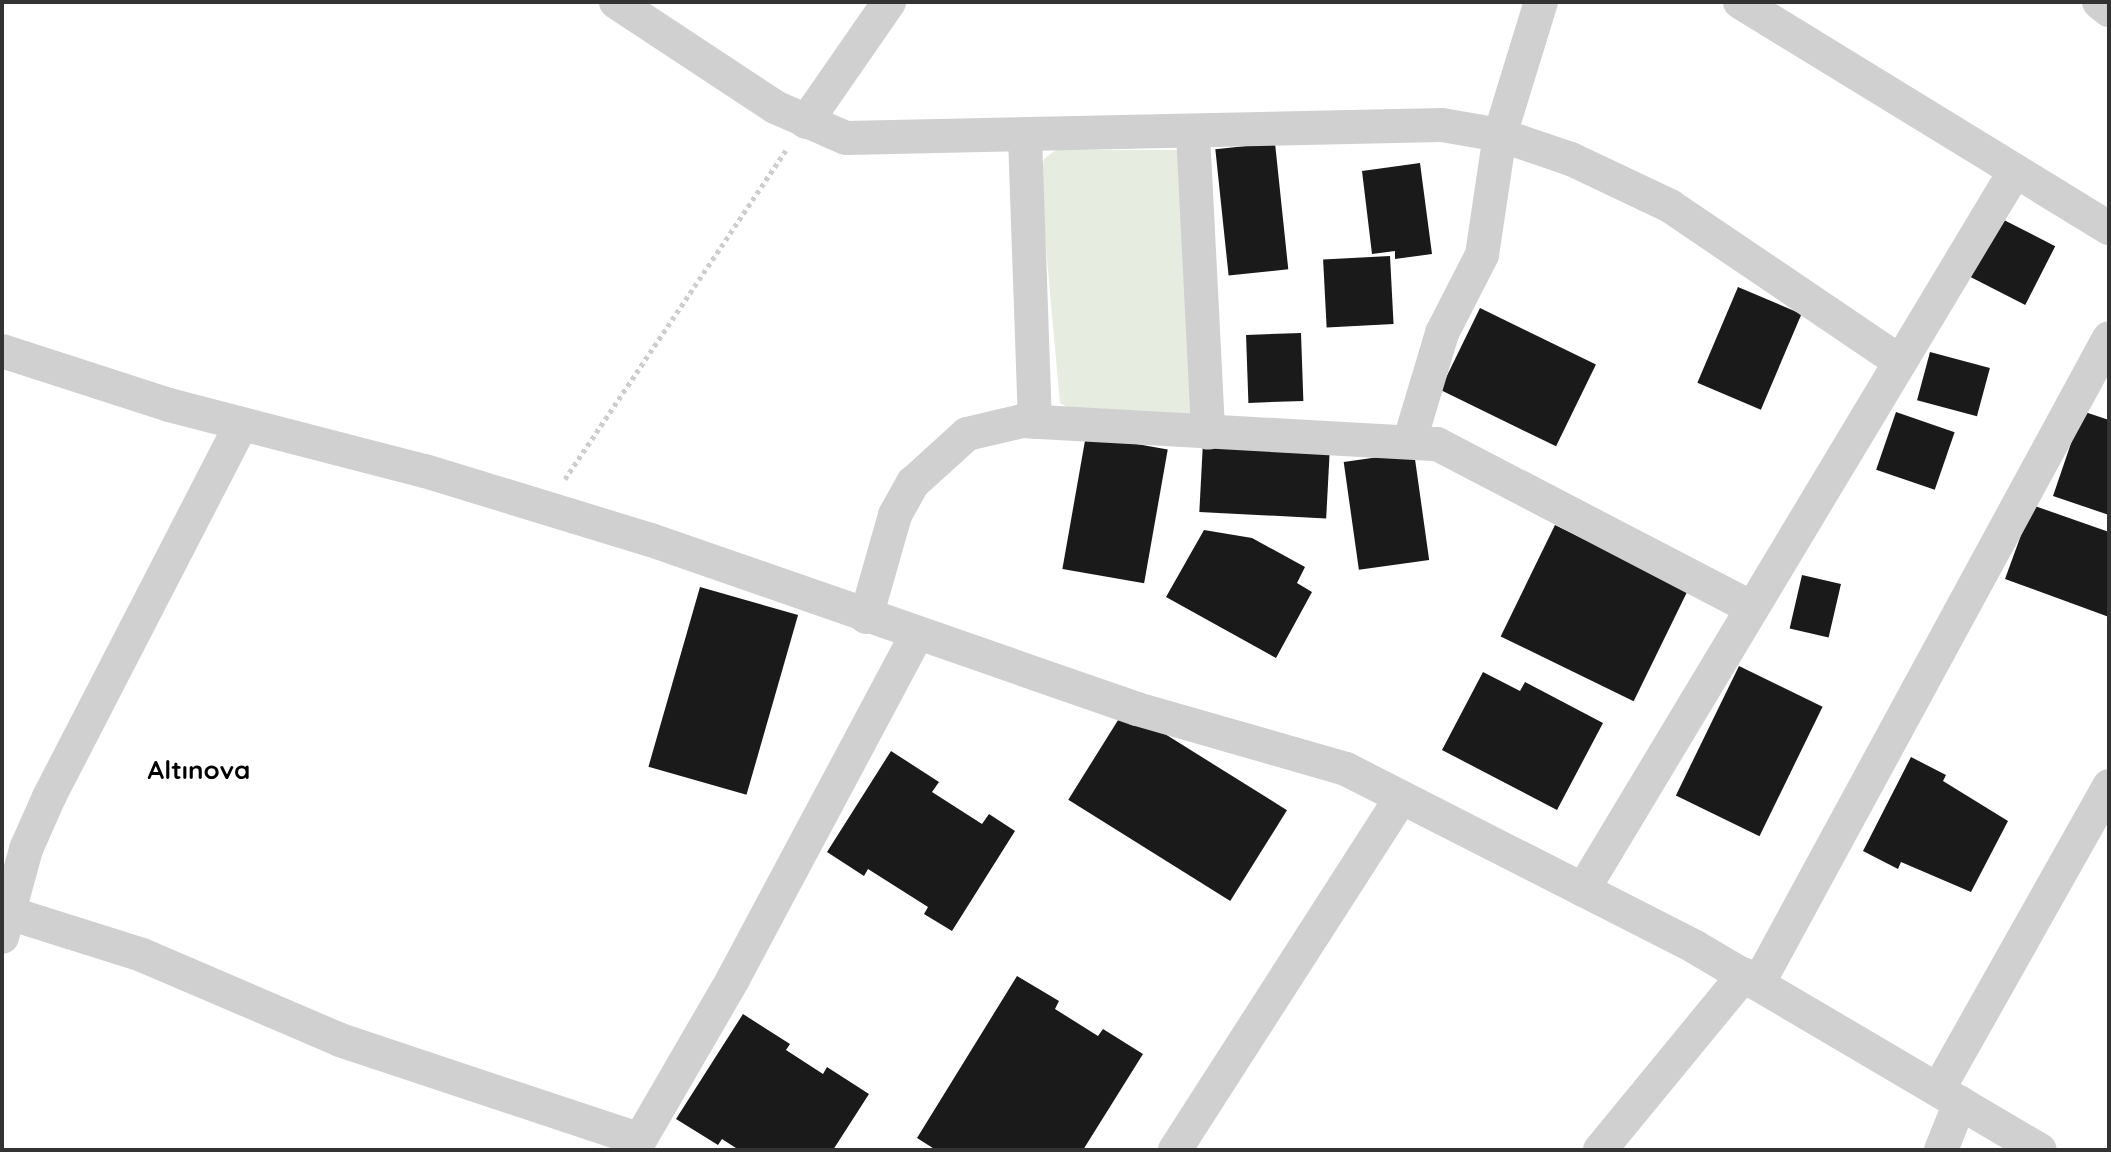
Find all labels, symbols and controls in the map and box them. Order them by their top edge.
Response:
district label: Altınova [148,754,250,786]

